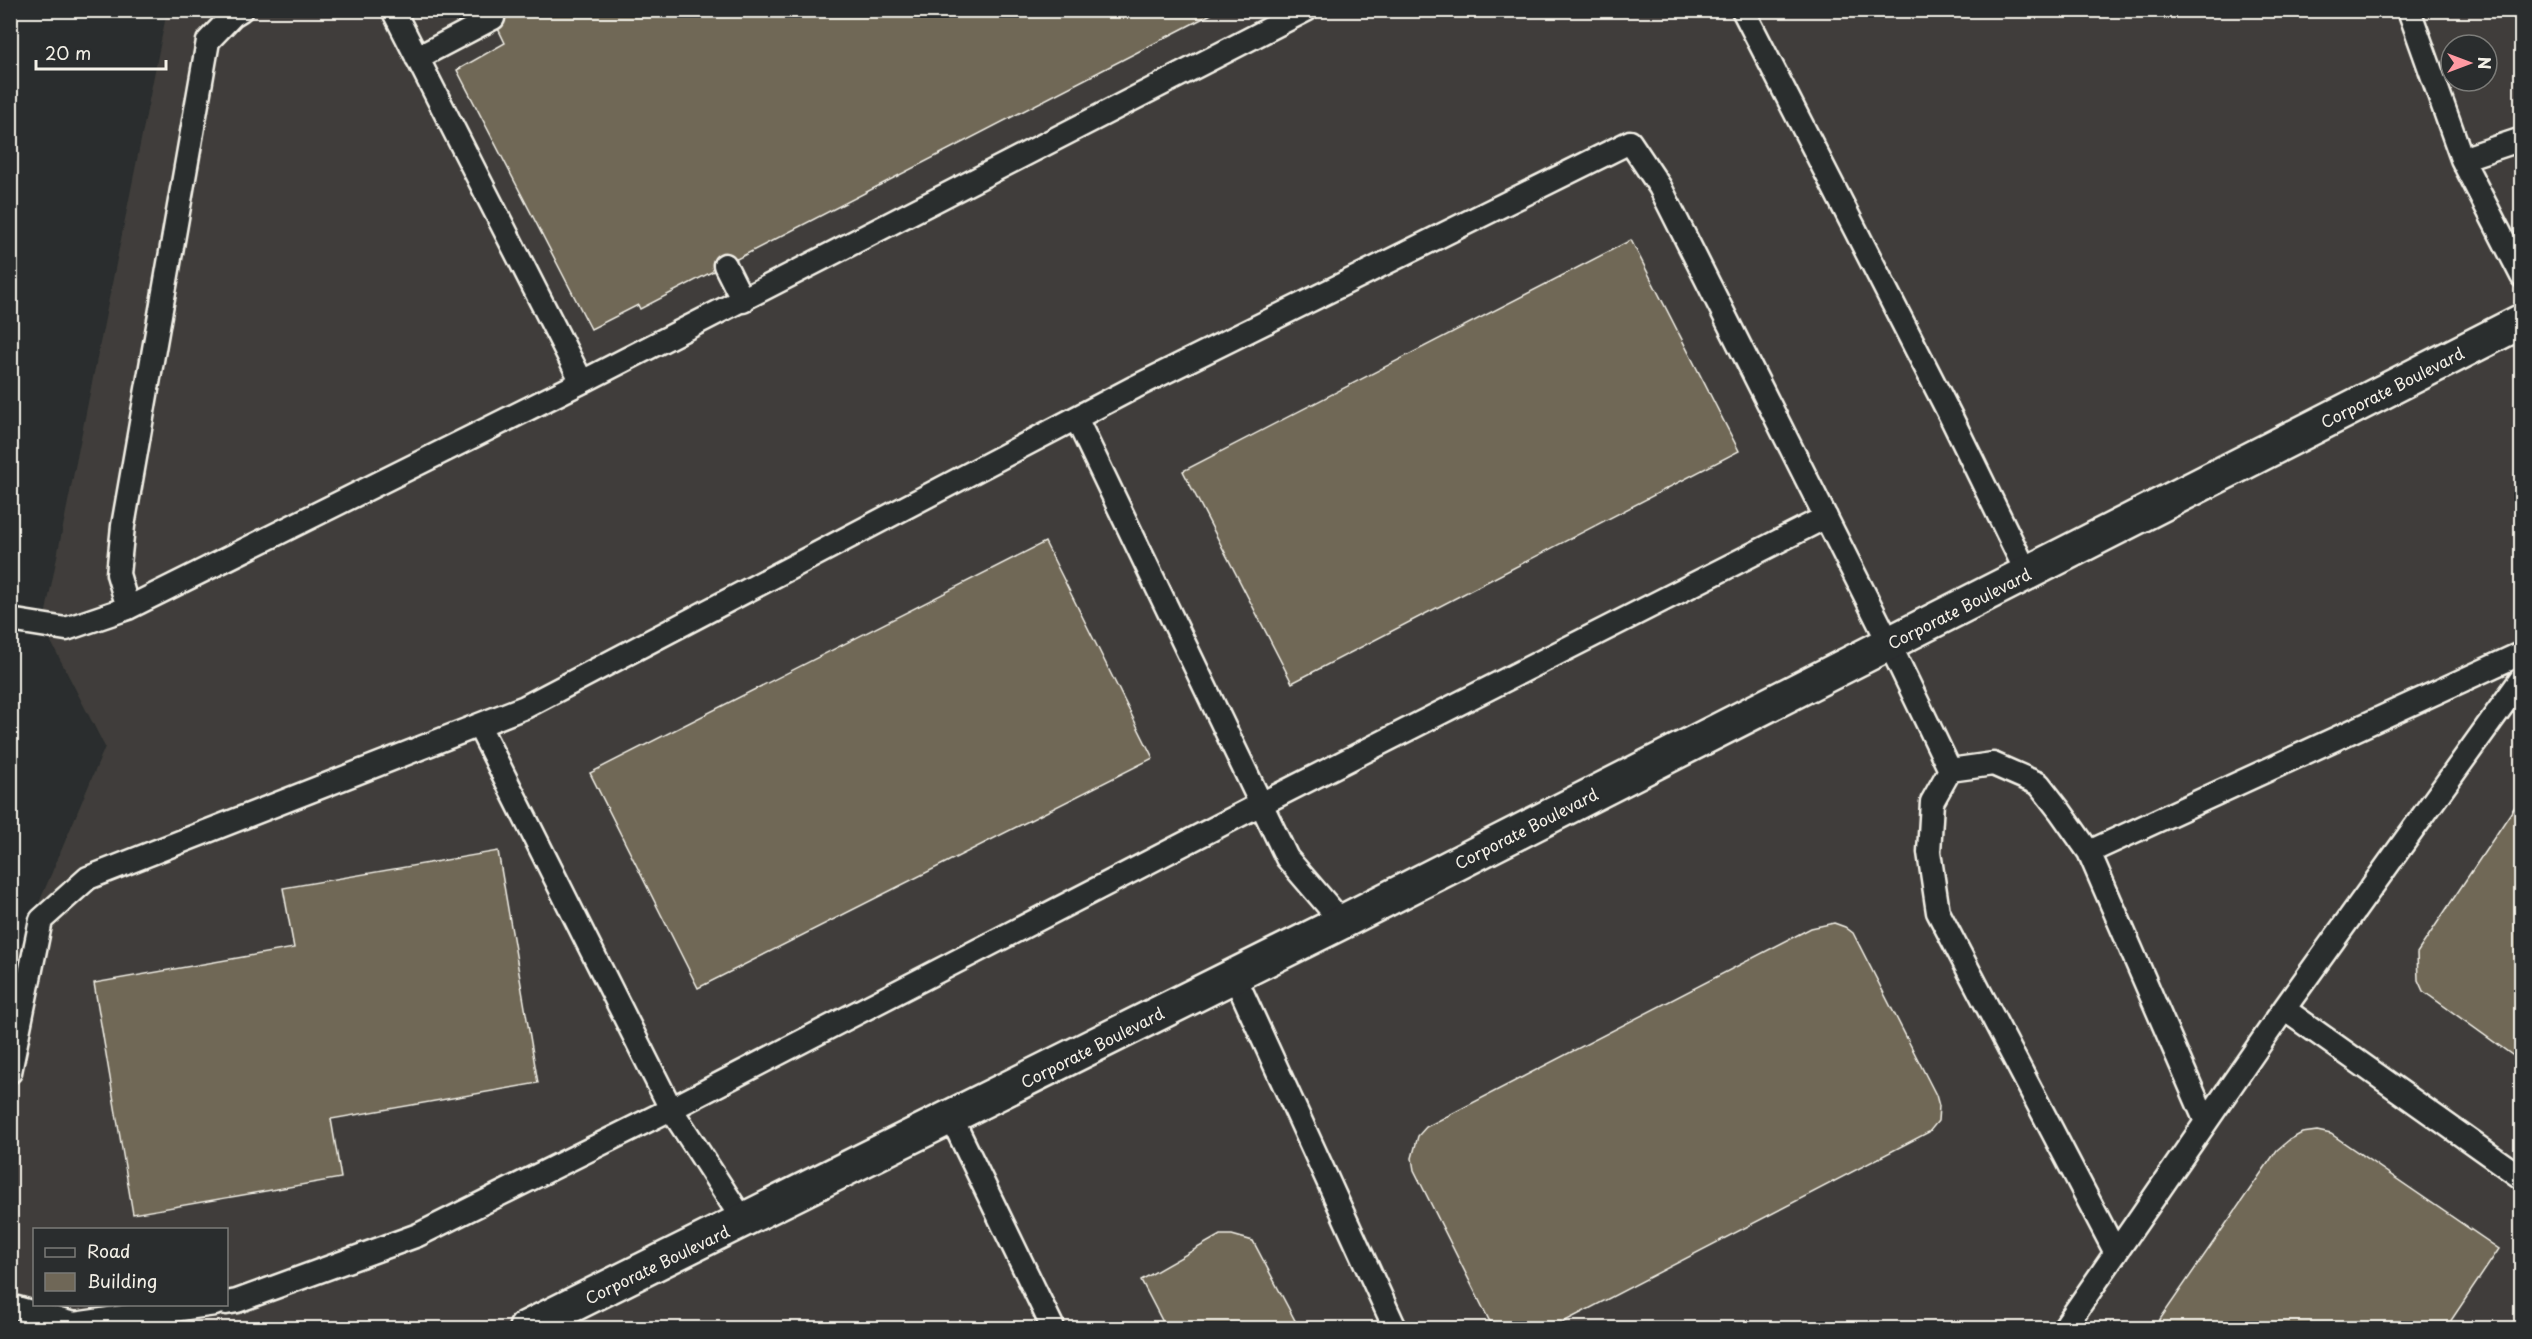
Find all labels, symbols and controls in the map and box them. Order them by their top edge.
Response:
scale bar [36,33,166,71]
north arrow [2439,33,2499,93]
text: 20 m [45,39,91,66]
text: N [2473,57,2497,69]
street label: Corporate Boulevard [2316,340,2468,434]
street label: Corporate Boulevard [1883,561,2035,655]
street label: Corporate Boulevard [1450,781,1602,875]
street label: Corporate Boulevard [1016,1000,1168,1094]
street label: Corporate Boulevard [581,1219,733,1309]
legend [33,1228,228,1306]
text: Road [87,1237,131,1264]
text: Building [87,1267,157,1294]

